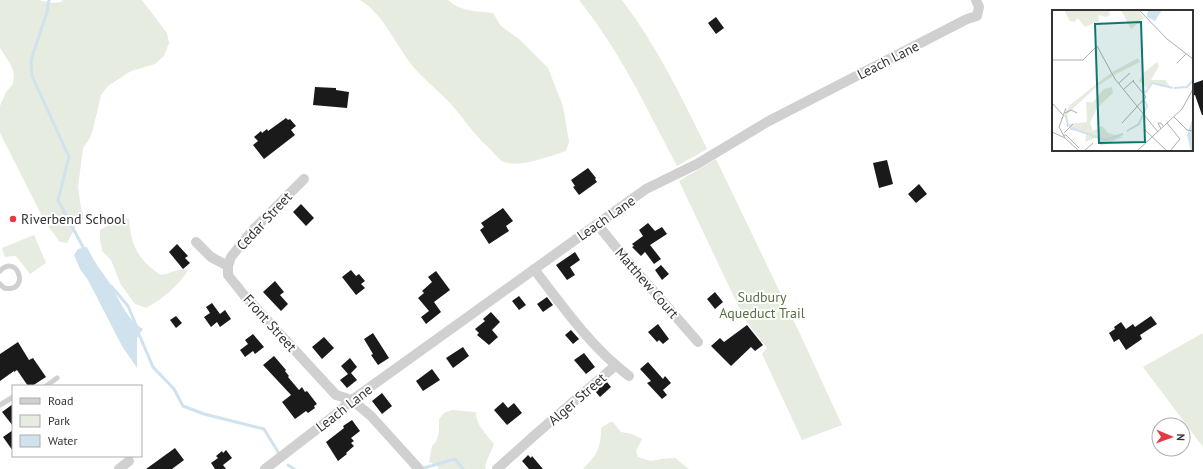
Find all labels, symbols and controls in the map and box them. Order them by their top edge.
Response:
inset map [1052,10,1193,151]
street label: Leach Lane [854,37,922,83]
street label: Cedar Street [232,188,296,254]
street label: Leach Lane [573,191,639,245]
place label: Riverbend School [21,210,126,228]
marker: Riverbend School [8,214,18,224]
street label: Matthew Court [611,244,683,322]
park label: Sudbury Aqueduct Trail [719,288,805,322]
street label: Front Street [239,290,301,356]
street label: Alger Street [544,369,610,429]
street label: Leach Lane [312,380,376,436]
legend [12,385,142,457]
text: Road [48,393,73,408]
text: Park [48,413,70,428]
north arrow [1151,417,1191,457]
text: Water [48,433,78,448]
text: N [1174,433,1188,441]

